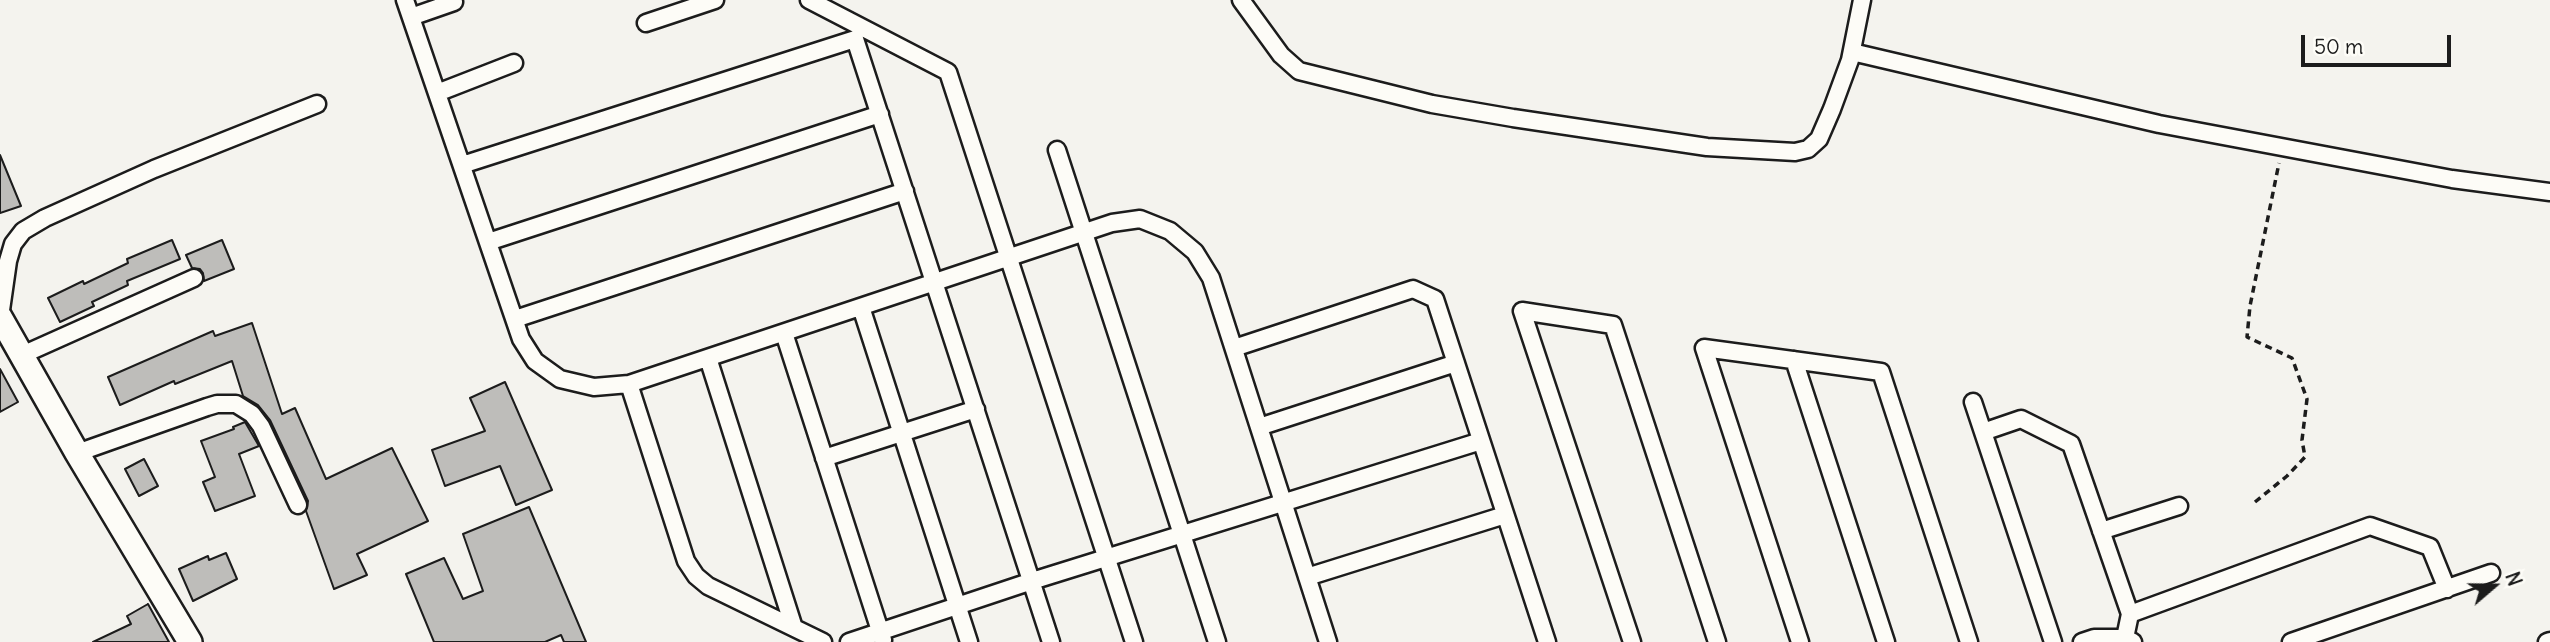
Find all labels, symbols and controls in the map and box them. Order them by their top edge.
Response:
scale bar [2305,21,2456,65]
text: 50 m [2314,33,2363,60]
north arrow [2459,551,2529,621]
text: N [2500,569,2527,589]

